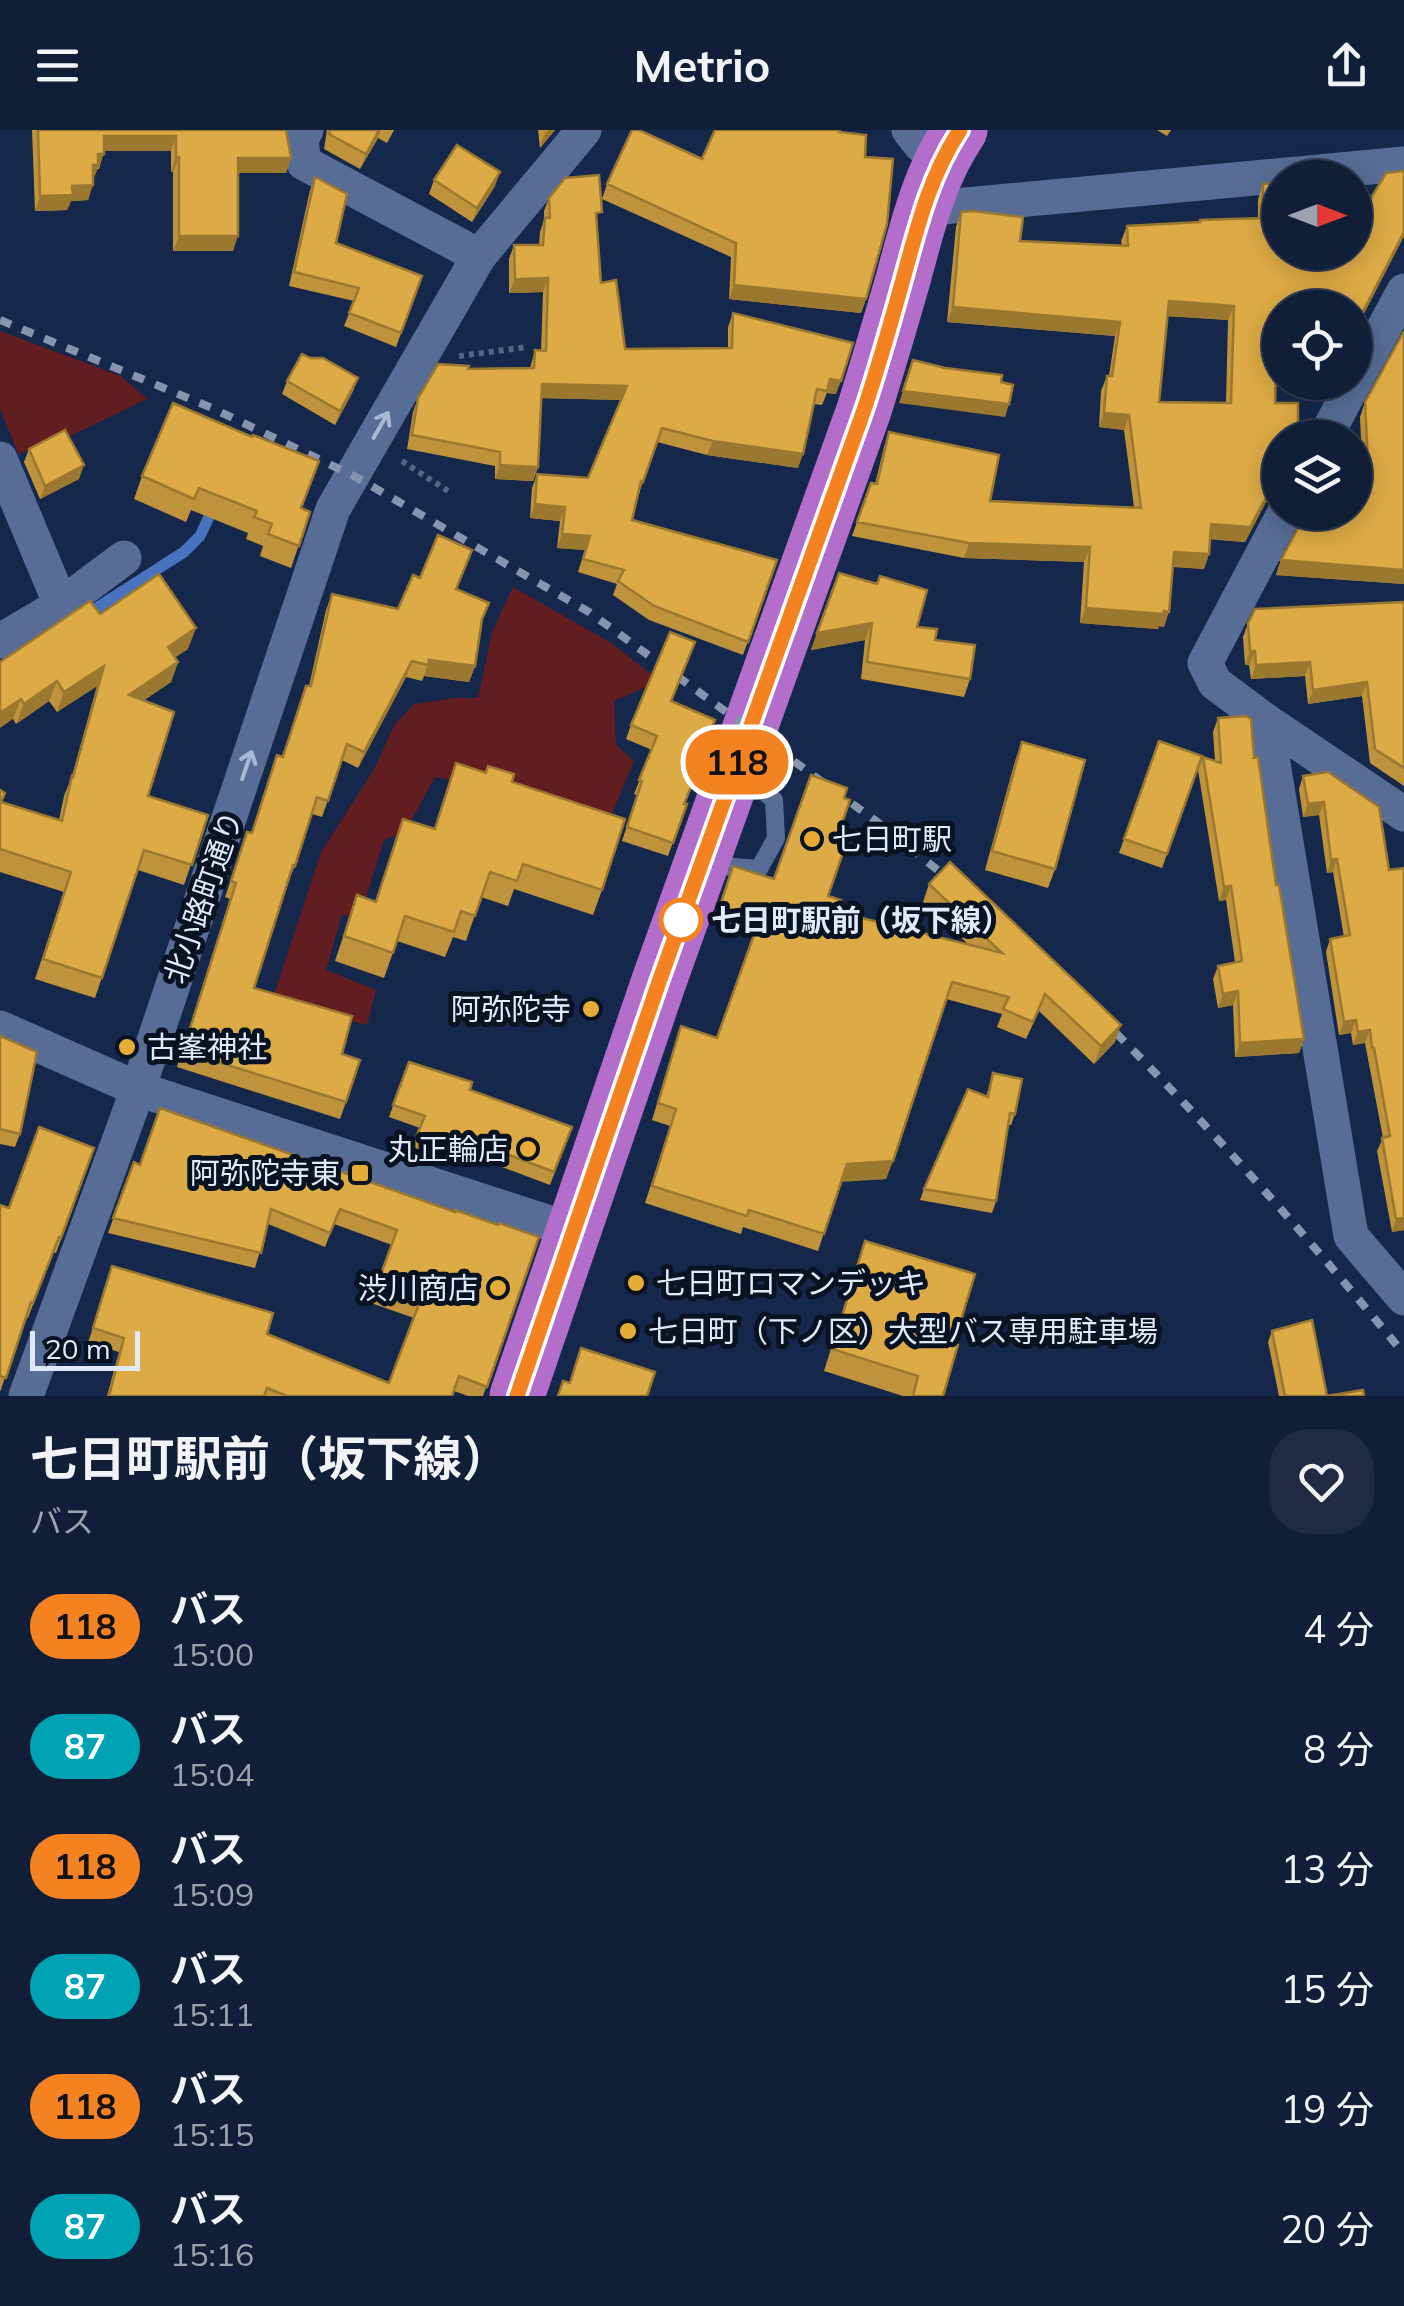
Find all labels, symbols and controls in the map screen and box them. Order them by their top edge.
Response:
text: Metrio [634,37,770,93]
icon: menu [30,38,85,93]
icon: share [1319,38,1374,93]
north arrow [1262,160,1372,270]
map controls [1262,160,1372,530]
button: locate [1262,290,1372,400]
one-way arrow [371,411,391,439]
button: layers [1262,420,1372,530]
line badge: 118 [680,730,794,794]
text: 118 [705,740,769,784]
one-way arrow [240,749,258,781]
street label: 北小路町通り [156,806,250,988]
place label: 七日町駅 [832,820,952,858]
marker: 七日町駅 [801,828,823,850]
marker: 七日町駅前（坂下線） [660,899,702,941]
place label: 七日町駅前（坂下線） [711,901,1011,939]
place label: 阿弥陀寺 [451,990,571,1028]
marker: 阿弥陀寺 [580,998,602,1020]
place label: 古峯神社 [147,1028,267,1066]
marker: 古峯神社 [116,1036,138,1058]
place label: 丸正輪店 [388,1130,508,1168]
marker: 丸正輪店 [517,1138,539,1160]
place label: 阿弥陀寺東 [190,1154,340,1192]
marker: 阿弥陀寺東 [349,1162,371,1184]
place label: 七日町ロマンデッキ [656,1264,926,1302]
place label: 渋川商店 [358,1269,478,1307]
marker: 七日町ロマンデッキ [625,1272,647,1294]
marker: 渋川商店 [487,1277,509,1299]
place label: 七日町（下ノ区）大型バス専用駐車場 [648,1312,1158,1350]
marker: 七日町（下ノ区）大型バス専用駐車場 [617,1320,639,1342]
scale bar [30,1326,140,1370]
text: 20 m [45,1331,111,1366]
text: 七日町駅前（坂下線） [30,1428,510,1488]
button: heart [1269,1429,1374,1534]
text: バス [30,1501,94,1541]
text: バス [170,1585,246,1633]
text: 118 [53,1604,117,1648]
text: 4 分 [1303,1605,1374,1653]
text: 15:00 [170,1634,254,1674]
text: バス [170,1705,246,1753]
text: 87 [64,1724,106,1768]
text: 8 分 [1303,1725,1374,1773]
text: 15:04 [170,1754,254,1794]
text: バス [170,1825,246,1873]
text: 118 [53,1844,117,1888]
text: 13 分 [1280,1845,1374,1893]
text: 15:09 [170,1874,254,1914]
text: バス [170,1945,246,1993]
text: 87 [64,1964,106,2008]
text: 15 分 [1280,1965,1374,2013]
text: 15:11 [170,1994,254,2034]
text: バス [170,2065,246,2113]
text: 118 [53,2084,117,2128]
text: 19 分 [1280,2085,1374,2133]
text: 15:15 [170,2114,254,2154]
text: バス [170,2185,246,2233]
text: 87 [64,2204,106,2248]
text: 20 分 [1280,2205,1374,2253]
text: 15:16 [170,2234,254,2274]

